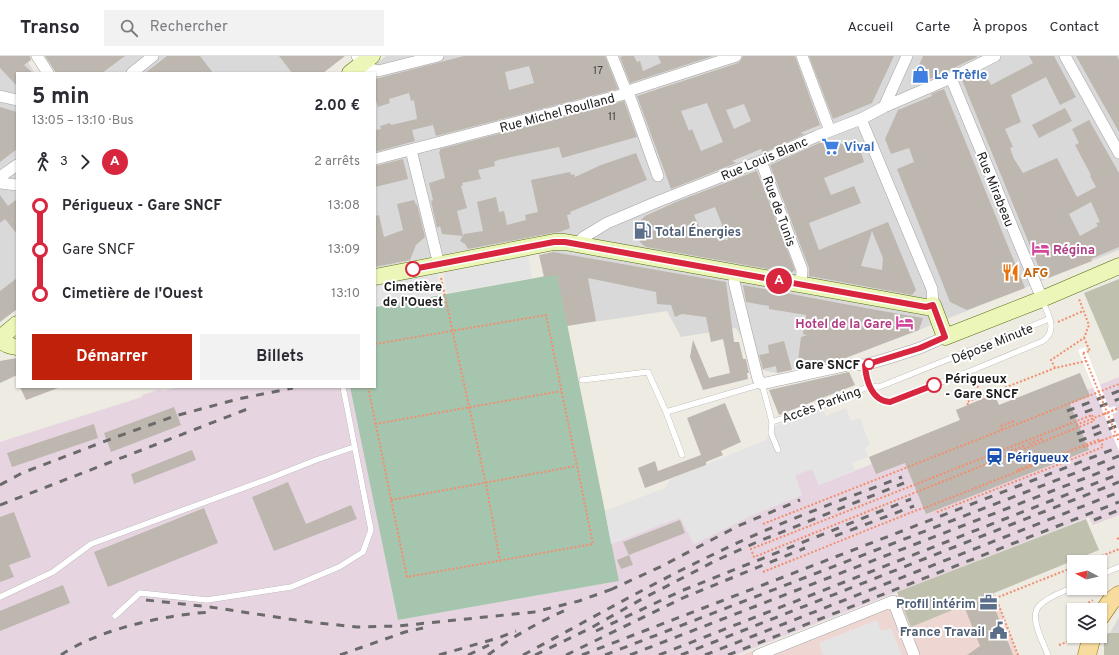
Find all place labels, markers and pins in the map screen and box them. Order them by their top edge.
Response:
shop icon: Le Trèfle [911,64,931,84]
place label: Le Trèfle [934,68,987,84]
supermarket icon: Vival [821,136,841,156]
place label: Vival [844,140,875,156]
fuel station icon: Total Énergies [632,221,652,241]
place label: Total Énergies [655,223,741,241]
hotel icon: Régina [1030,239,1050,259]
place label: Régina [1053,243,1095,259]
marker: Cimetière de l'Ouest [405,261,421,277]
restaurant icon: AFG [1000,262,1020,282]
place label: AFG [1023,266,1048,282]
place label: Cimetière de l'Ouest [383,280,443,311]
hotel icon: Hotel de la Gare [895,313,915,333]
place label: Hotel de la Gare [795,317,892,333]
place label: Gare SNCF [795,358,861,374]
marker: Gare SNCF [863,358,875,370]
place label: Périgueux - Gare SNCF [945,372,1019,403]
marker: Périgueux - Gare SNCF [926,377,942,393]
station icon: Périgueux [984,447,1004,467]
place label: Périgueux [1007,451,1069,467]
office icon: Profil intérim [979,593,999,613]
place label: Profil intérim [896,597,976,613]
public building icon: France Travail [988,621,1008,641]
place label: France Travail [900,625,985,641]

